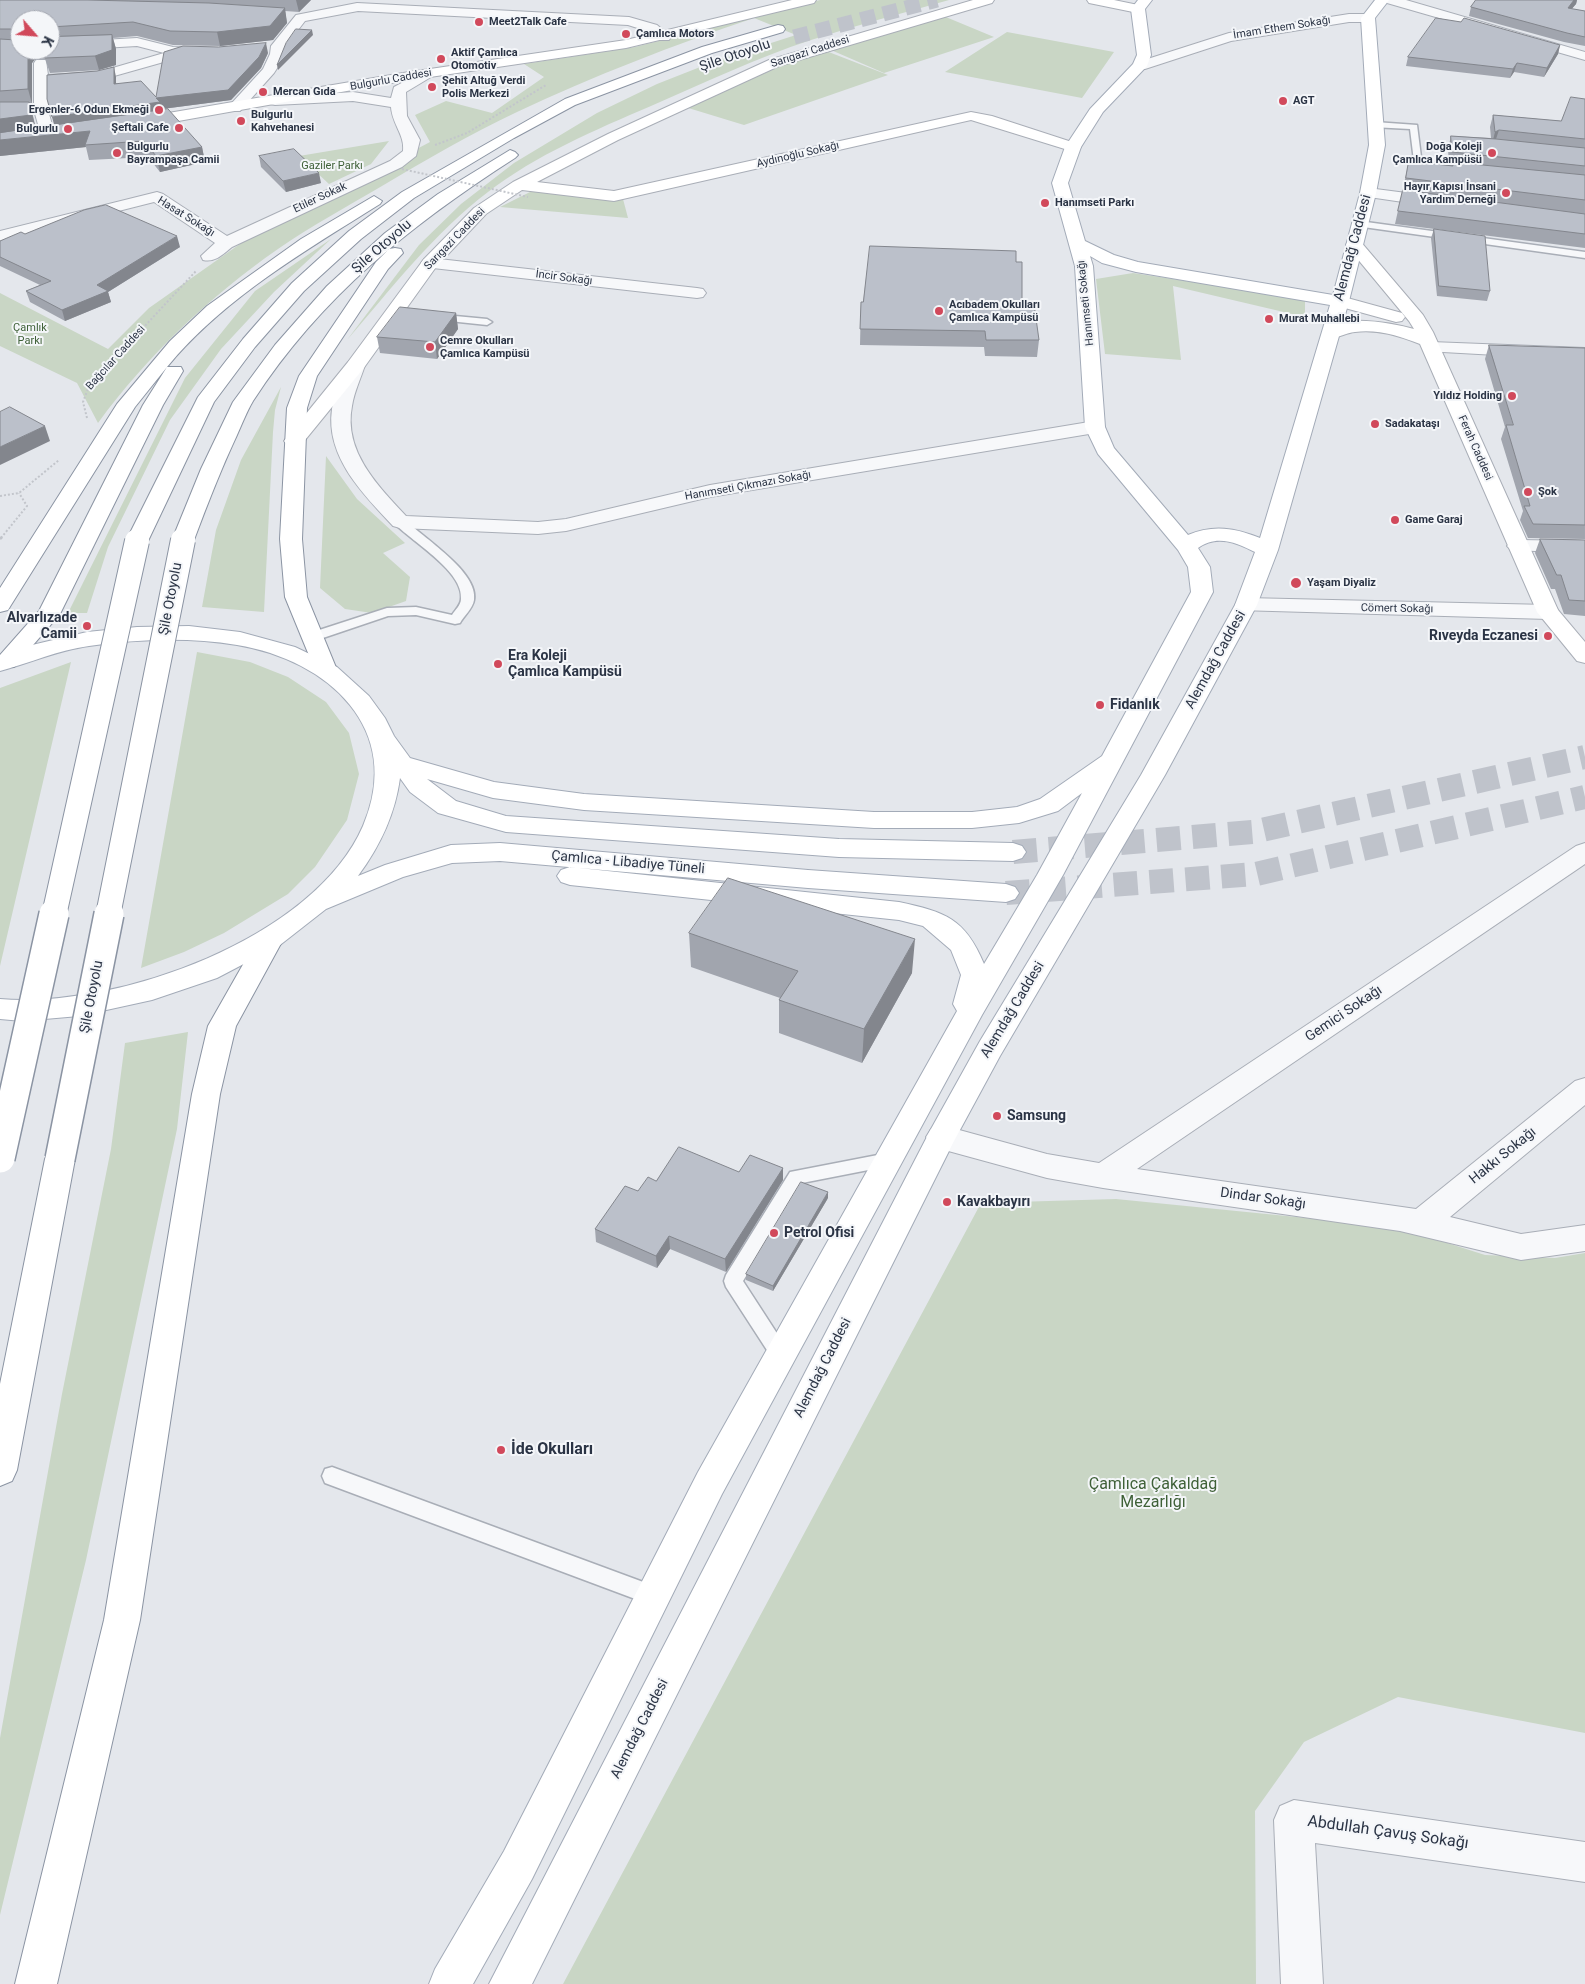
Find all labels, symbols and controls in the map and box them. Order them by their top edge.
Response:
north arrow [10,10,60,60]
street label: İmam Ethem Sokağı [1232,14,1332,42]
place label: Meet2Talk Cafe [489,15,567,29]
marker: Meet2Talk Cafe [473,16,485,28]
place label: Çamlıca Motors [636,27,714,41]
marker: Çamlıca Motors [620,28,632,40]
street label: Sarıgazi Caddesi [769,33,851,71]
text: K [38,34,57,49]
street label: Şile Otoyolu [697,36,773,76]
place label: Aktif Çamlıca Otomotiv [451,46,518,72]
marker: Aktif Çamlıca Otomotiv [435,53,447,65]
street label: Bulgurlu Caddesi [349,66,433,94]
place label: Şehit Altuğ Verdi Polis Merkezi [442,74,525,100]
marker: Şehit Altuğ Verdi Polis Merkezi [426,81,438,93]
place label: Mercan Gıda [273,85,336,99]
marker: Mercan Gıda [257,86,269,98]
place label: AGT [1293,94,1315,108]
marker: AGT [1277,95,1289,107]
place label: Ergenler-6 Odun Ekmeği [29,103,149,117]
marker: Ergenler-6 Odun Ekmeği [153,104,165,116]
place label: Bulgurlu Kahvehanesi [251,108,314,134]
marker: Bulgurlu Kahvehanesi [235,115,247,127]
place label: Şeftali Cafe [111,121,169,135]
place label: Bulgurlu [16,122,58,136]
marker: Şeftali Cafe [173,122,185,134]
marker: Bulgurlu [62,123,74,135]
street label: Aydınoğlu Sokağı [755,139,841,171]
place label: Bulgurlu Bayrampaşa Camii [127,140,219,166]
place label: Doğa Koleji Çamlıca Kampüsü [1393,140,1482,166]
marker: Bulgurlu Bayrampaşa Camii [111,147,123,159]
marker: Doğa Koleji Çamlıca Kampüsü [1486,147,1498,159]
park label: Gaziler Parkı [301,159,363,173]
street label: Etiler Sokak [291,180,349,216]
place label: Hayır Kapısı İnsani Yardım Derneği [1404,180,1496,206]
marker: Hayır Kapısı İnsani Yardım Derneği [1500,187,1512,199]
street label: Alemdağ Caddesi [1331,193,1375,303]
street label: Hasat Sokağı [155,194,217,240]
place label: Hanımseti Parkı [1055,196,1134,210]
marker: Hanımseti Parkı [1039,197,1051,209]
street label: Sarıgazi Caddesi [422,205,488,273]
street label: Şile Otoyolu [349,217,415,277]
street label: Hanımseti Sokağı [1075,260,1097,346]
street label: İncir Sokağı [535,268,593,288]
place label: Acıbadem Okulları Çamlıca Kampüsü [949,298,1040,324]
marker: Acıbadem Okulları Çamlıca Kampüsü [933,305,945,317]
place label: Murat Muhallebi [1279,312,1360,326]
marker: Murat Muhallebi [1263,313,1275,325]
park label: Çamlık Parkı [13,321,47,347]
street label: Bağcılar Caddesi [84,323,148,393]
place label: Cemre Okulları Çamlıca Kampüsü [440,334,529,360]
marker: Cemre Okulları Çamlıca Kampüsü [424,341,436,353]
place label: Yıldız Holding [1433,389,1502,403]
marker: Yıldız Holding [1506,390,1518,402]
street label: Ferah Caddesi [1455,413,1495,483]
place label: Sadakataşı [1385,417,1440,431]
marker: Sadakataşı [1369,418,1381,430]
street label: Hanımseti Çıkmazı Sokağı [684,468,812,504]
place label: Şok [1538,485,1557,499]
marker: Şok [1522,486,1534,498]
place label: Game Garaj [1405,513,1463,527]
marker: Game Garaj [1389,514,1401,526]
street label: Şile Otoyolu [156,561,186,637]
marker: Yaşam Diyaliz [1289,576,1303,590]
place label: Yaşam Diyaliz [1307,576,1376,590]
street label: Cömert Sokağı [1361,602,1433,616]
street label: Alemdağ Caddesi [1182,608,1250,712]
place label: Alvarlızade Camii [7,610,77,642]
marker: Alvarlızade Camii [81,620,93,632]
place label: Rıveyda Eczanesi [1429,628,1538,644]
marker: Rıveyda Eczanesi [1542,630,1554,642]
place label: Era Koleji Çamlıca Kampüsü [508,648,622,680]
marker: Era Koleji Çamlıca Kampüsü [492,658,504,670]
place label: Fidanlık [1110,697,1160,713]
marker: Fidanlık [1094,699,1106,711]
street label: Çamlıca - Libadiye Tüneli [550,848,706,878]
street label: Şile Otoyolu [77,959,107,1035]
street label: Alemdağ Caddesi [978,959,1048,1061]
street label: Gemici Sokağı [1302,982,1386,1046]
place label: Samsung [1007,1108,1066,1124]
marker: Samsung [991,1110,1003,1122]
street label: Hakkı Sokağı [1466,1124,1540,1188]
street label: Dindar Sokağı [1219,1185,1307,1213]
place label: Kavakbayırı [957,1194,1030,1210]
marker: Kavakbayırı [941,1196,953,1208]
place label: Petrol Ofisi [784,1225,854,1241]
marker: Petrol Ofisi [768,1227,780,1239]
street label: Alemdağ Caddesi [791,1315,855,1421]
place label: İde Okulları [511,1440,593,1460]
marker: İde Okulları [495,1444,507,1456]
park label: Çamlıca Çakaldağ Mezarlığı [1089,1475,1217,1513]
street label: Alemdağ Caddesi [608,1676,672,1782]
street label: Abdullah Çavuş Sokağı [1306,1812,1470,1854]

